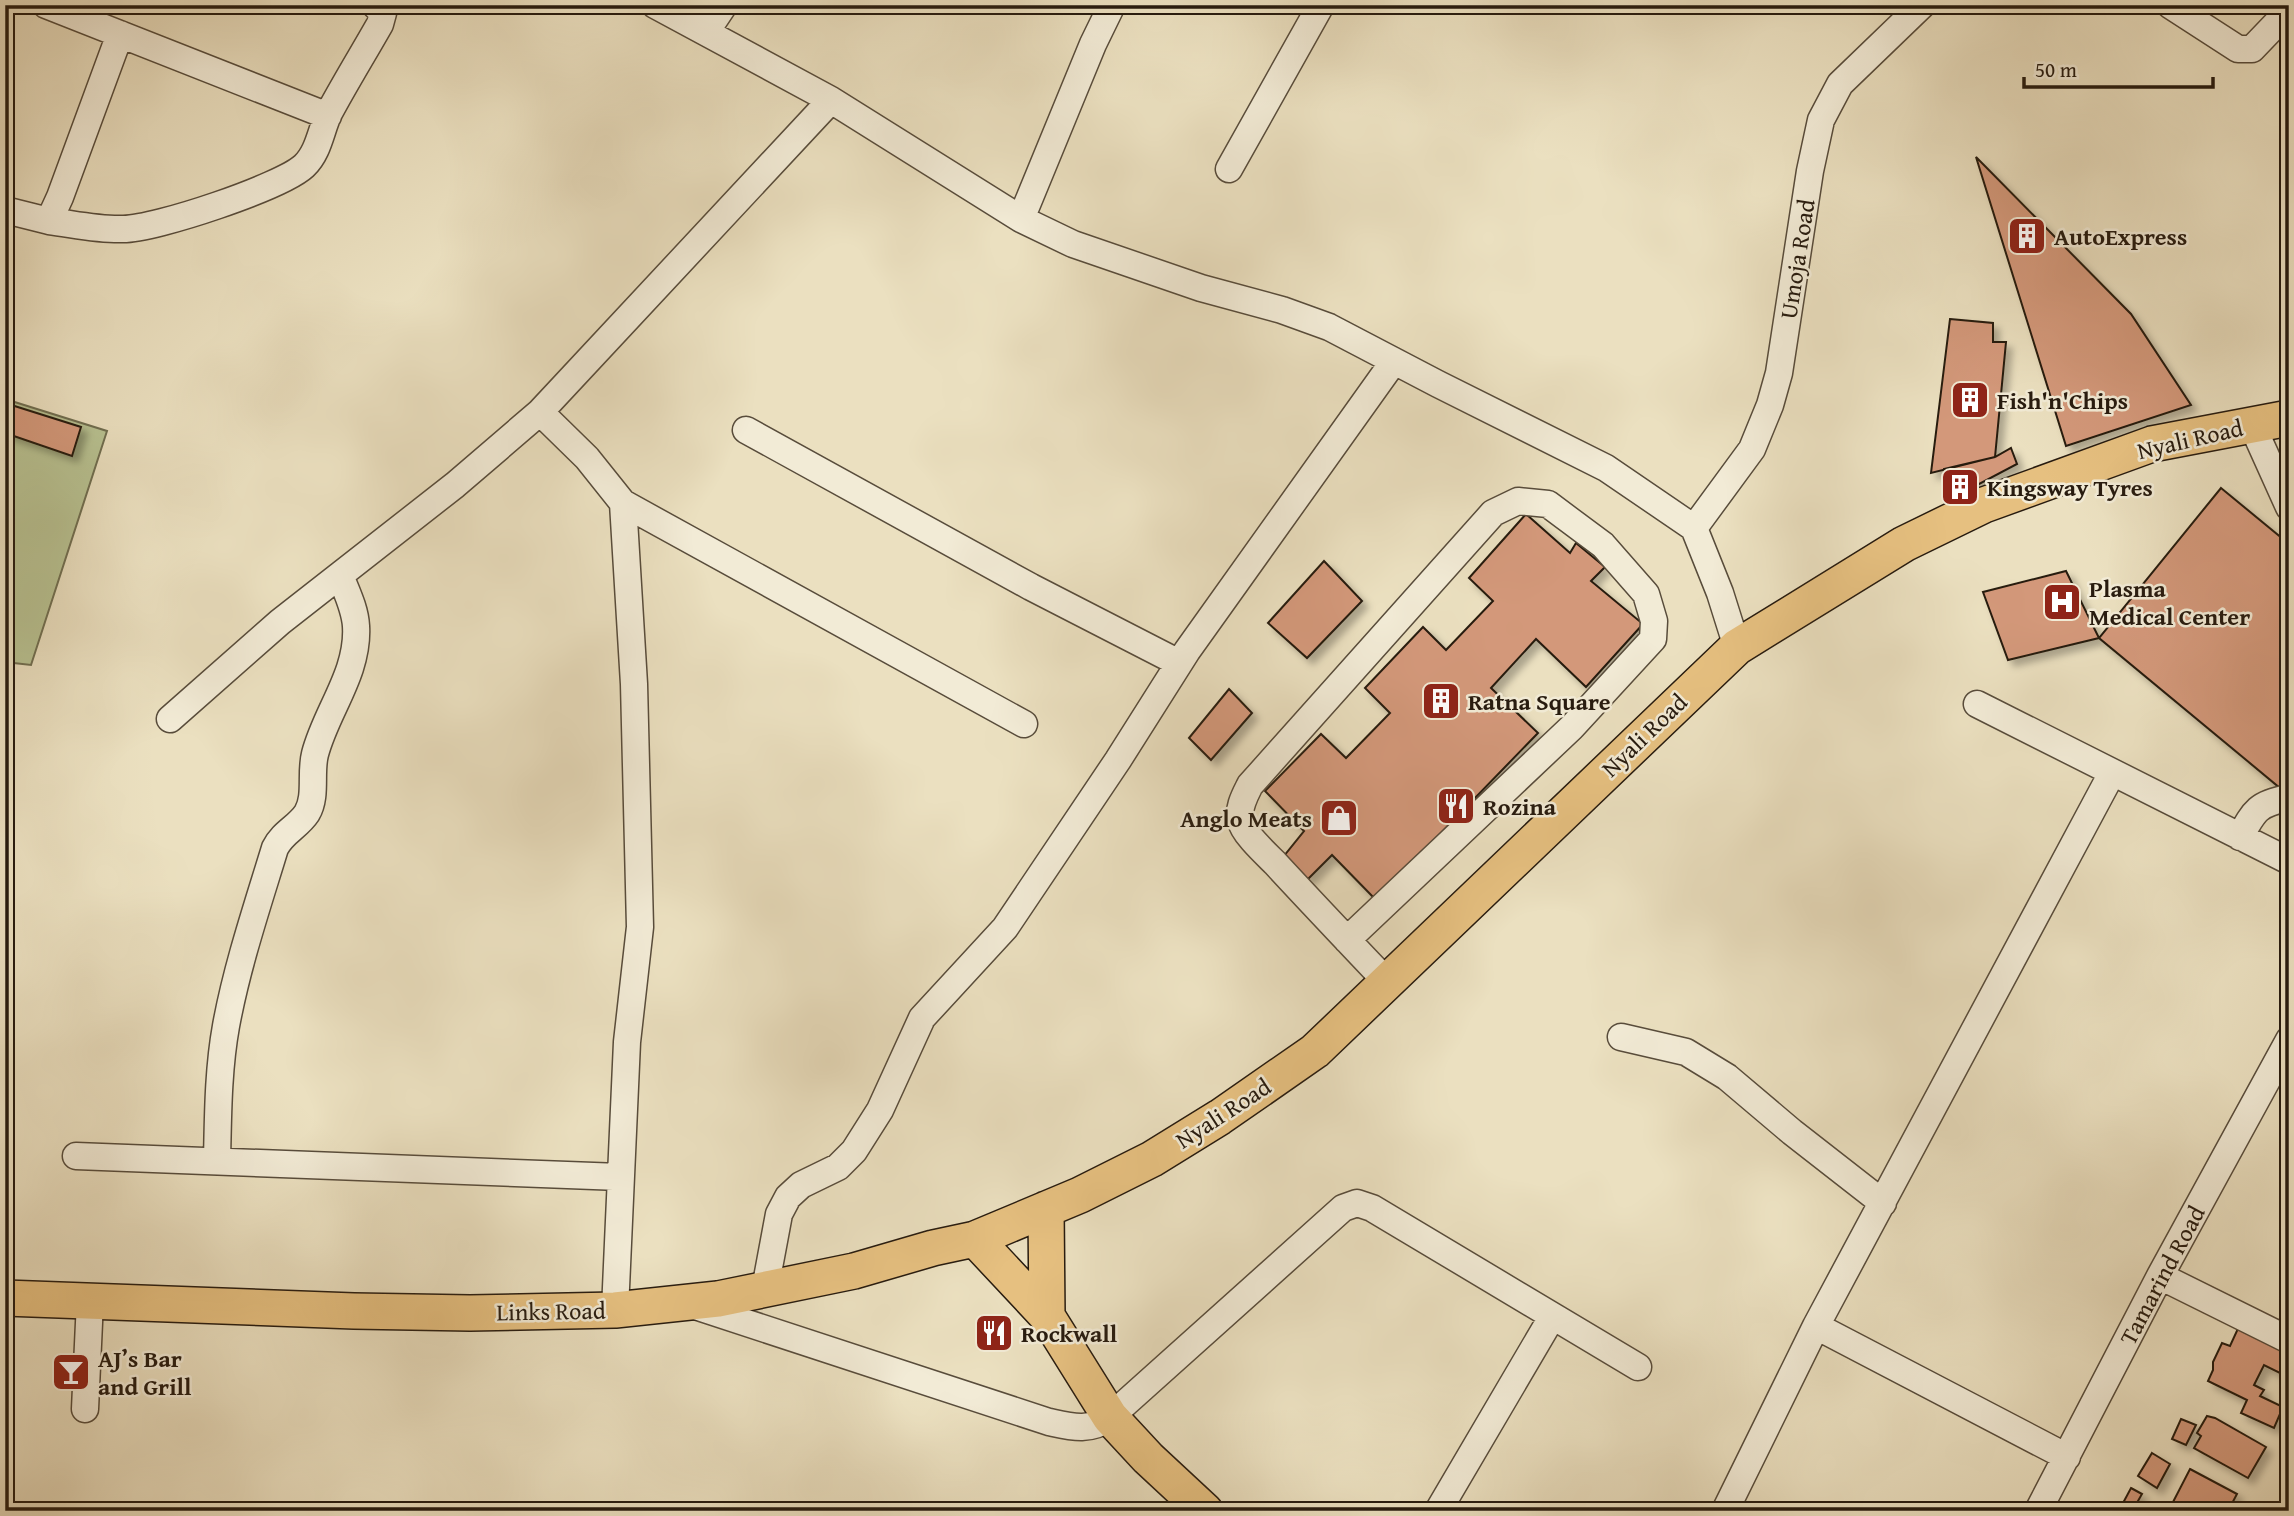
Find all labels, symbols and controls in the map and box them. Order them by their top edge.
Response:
scale bar [2024,46,2214,90]
text: 50 m [2035,54,2077,85]
street label: Umoja Road [1770,196,1824,321]
building icon: AutoExpress [2006,215,2048,257]
place label: AutoExpress [2054,219,2187,254]
building icon: Fish'n'Chips [1949,379,1991,421]
place label: Fish'n'Chips [1997,383,2128,418]
street label: Nyali Road [2134,410,2247,468]
building icon: Kingsway Tyres [1939,466,1981,508]
place label: Kingsway Tyres [1987,470,2153,505]
place label: Plasma Medical Center [2089,571,2250,634]
hospital icon: Plasma Medical Center [2041,581,2083,623]
building icon: Ratna Square [1420,680,1462,722]
place label: Ratna Square [1468,684,1611,719]
street label: Nyali Road [1593,685,1695,785]
restaurant icon: Rozina [1435,785,1477,827]
place label: Rozina [1483,789,1557,824]
shop icon: Anglo Meats [1318,797,1360,839]
place label: Anglo Meats [1180,801,1312,836]
street label: Nyali Road [1168,1069,1278,1157]
street label: Tamarind Road [2111,1199,2214,1351]
street label: Links Road [496,1293,606,1329]
restaurant icon: Rockwall [973,1312,1015,1354]
place label: Rockwall [1021,1316,1118,1351]
place label: AJ’s Bar and Grill [98,1341,192,1404]
bar icon: AJ’s Bar and Grill [50,1351,92,1393]

